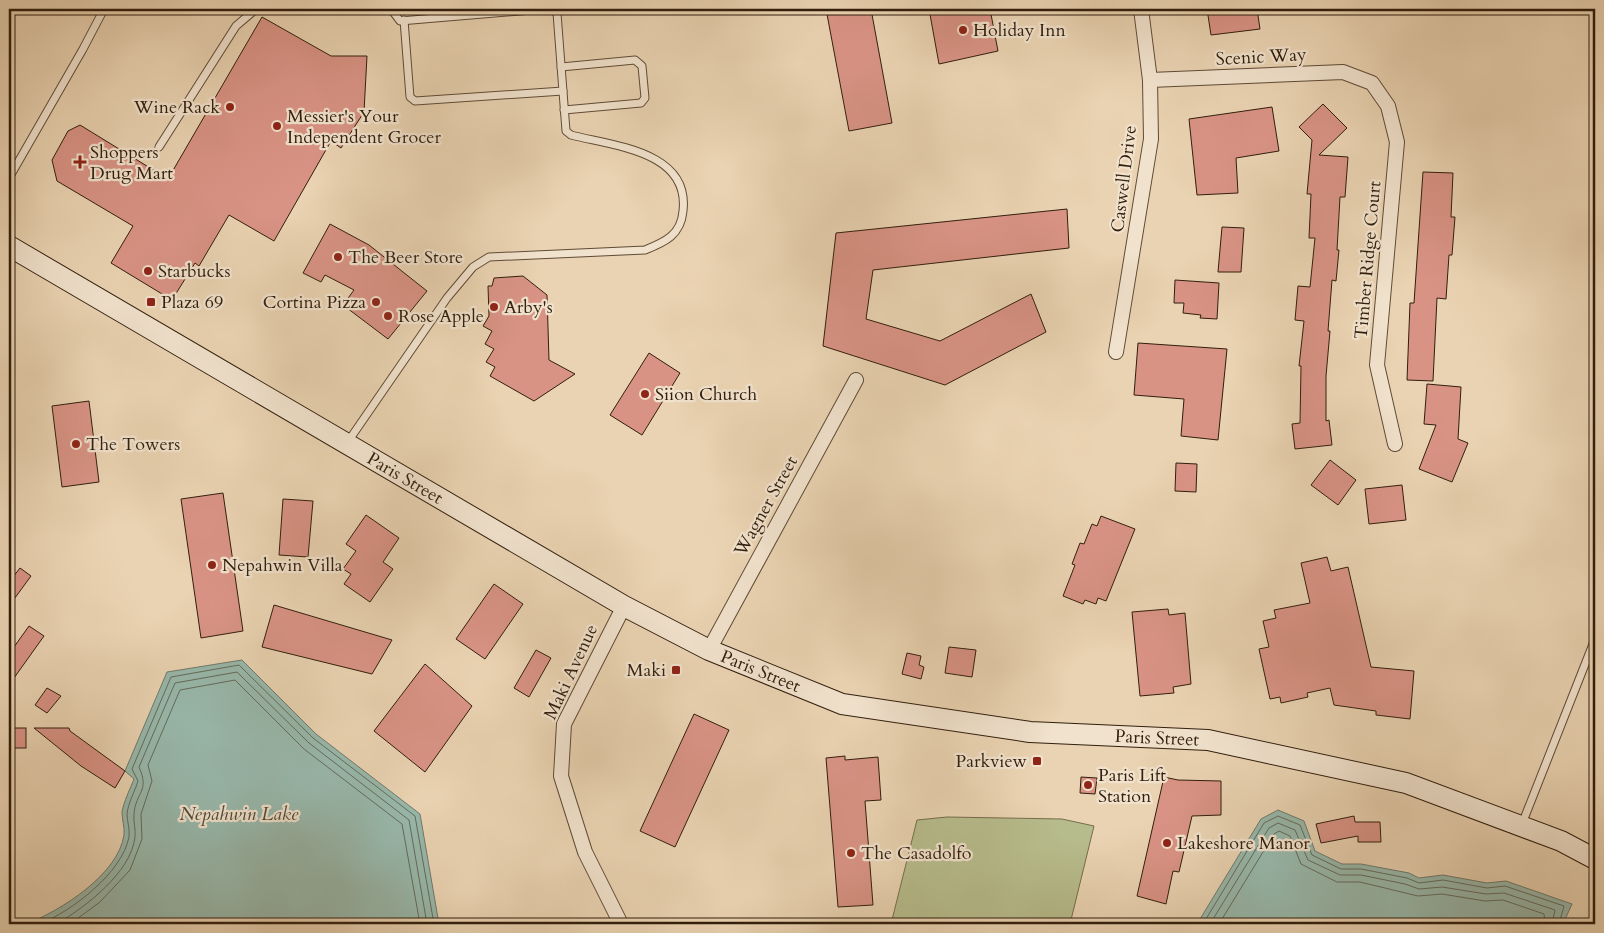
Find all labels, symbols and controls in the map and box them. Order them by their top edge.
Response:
place label: Holiday Inn [973,18,1066,43]
marker: Holiday Inn [957,24,969,36]
street label: Scenic Way [1215,42,1308,72]
place label: Wine Rack [133,95,220,120]
marker: Wine Rack [224,101,236,113]
place label: Messier's Your Independent Grocer [287,104,442,150]
marker: Messier's Your Independent Grocer [271,120,283,132]
street label: Caswell Drive [1105,124,1143,234]
place label: Shoppers Drug Mart [90,140,173,186]
marker: Shoppers Drug Mart [74,156,86,168]
street label: Timber Ridge Court [1349,180,1387,340]
place label: The Beer Store [348,245,463,270]
marker: The Beer Store [332,251,344,263]
place label: Starbucks [158,259,230,284]
marker: Starbucks [142,265,154,277]
place label: Plaza 69 [161,290,223,315]
place label: Cortina Pizza [263,290,366,315]
place label: Arby's [504,295,553,320]
marker: Plaza 69 [145,296,157,308]
marker: Cortina Pizza [370,296,382,308]
marker: Arby's [488,301,500,313]
place label: Rose Apple [398,304,484,329]
marker: Rose Apple [382,310,394,322]
place label: Siion Church [655,382,757,407]
marker: Siion Church [639,388,651,400]
place label: The Towers [86,432,180,457]
marker: The Towers [70,438,82,450]
street label: Paris Street [362,446,448,510]
street label: Wagner Street [728,451,804,561]
place label: Nepahwin Villa [222,553,343,578]
marker: Nepahwin Villa [206,559,218,571]
street label: Maki Avenue [538,620,604,724]
street label: Paris Street [717,644,805,699]
place label: Maki [627,658,666,683]
marker: Maki [670,664,682,676]
street label: Paris Street [1114,723,1200,752]
place label: Parkview [956,749,1028,774]
marker: Parkview [1031,755,1043,767]
place label: Paris Lift Station [1098,763,1166,809]
marker: Paris Lift Station [1082,779,1094,791]
water label: Nepahwin Lake [180,801,299,827]
place label: Lakeshore Manor [1177,831,1310,856]
marker: Lakeshore Manor [1161,837,1173,849]
place label: The Casadolfo [861,841,972,866]
marker: The Casadolfo [845,847,857,859]

